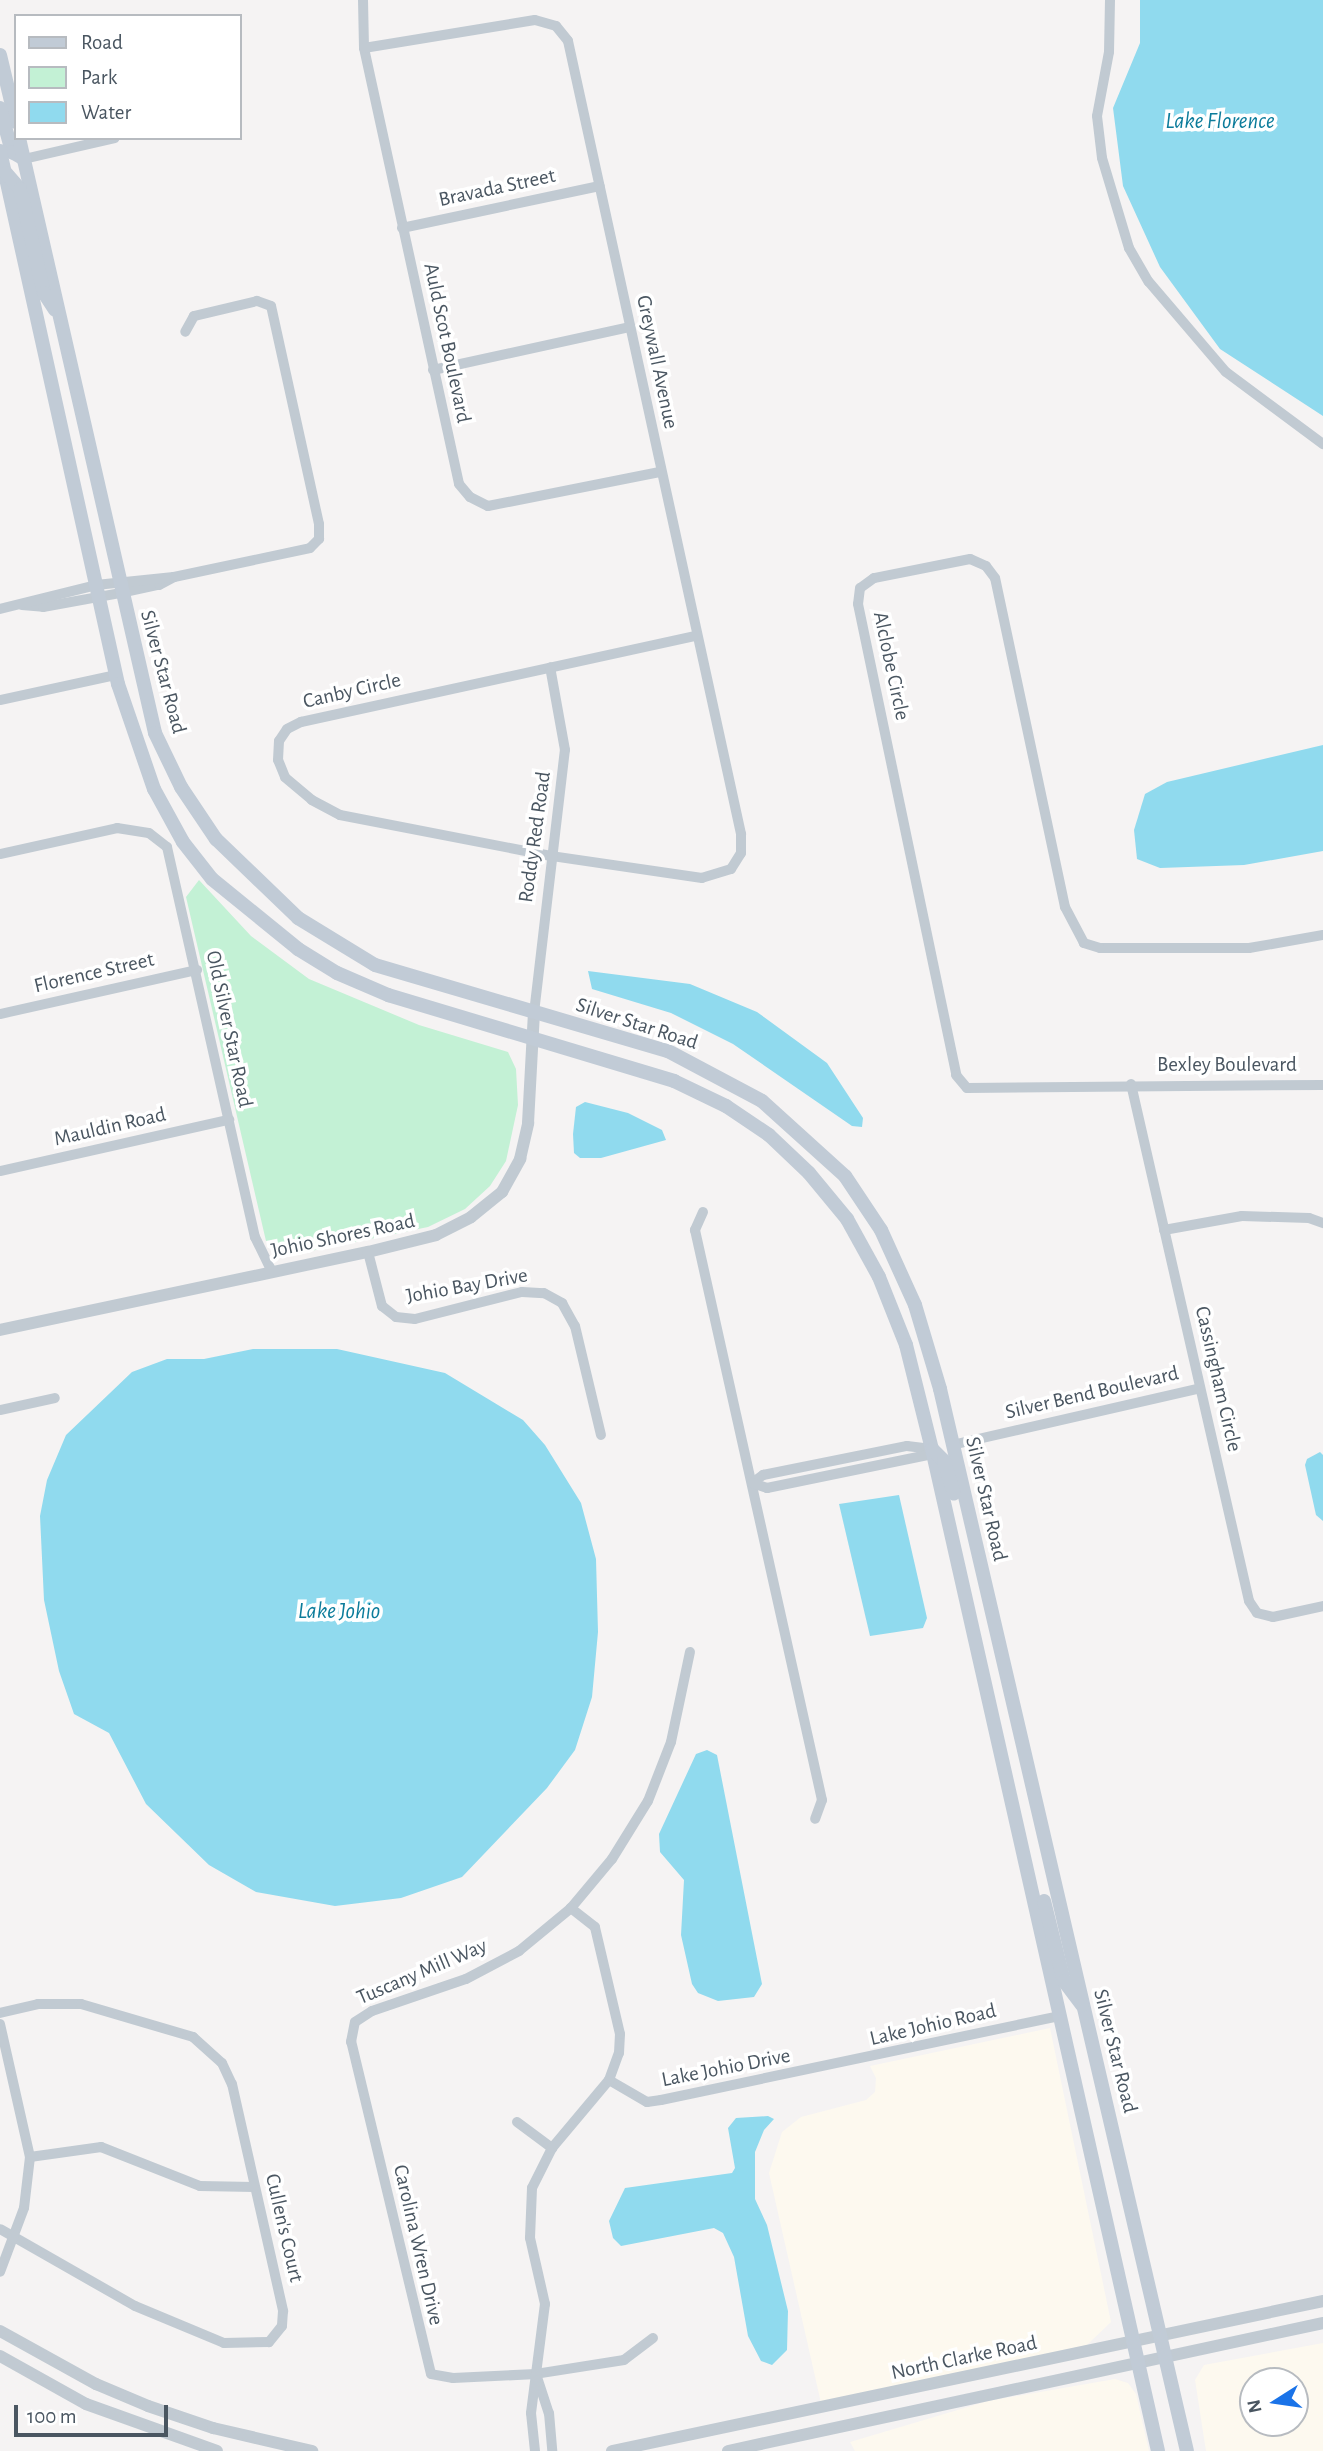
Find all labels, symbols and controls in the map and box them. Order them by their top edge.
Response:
legend [14,14,242,140]
text: Road [81,32,123,53]
text: Park [81,67,117,88]
text: Water [81,102,131,123]
water label: Lake Florence [1165,108,1275,136]
street label: Bravada Street [436,163,558,213]
street label: Auld Scot Boulevard [418,261,476,425]
street label: Greywall Avenue [631,293,683,431]
street label: Silver Star Road [134,608,192,736]
street label: Alclobe Circle [867,609,915,723]
street label: Canby Circle [300,667,404,715]
street label: Roddy Red Road [513,770,557,904]
street label: Florence Street [32,947,156,999]
street label: Old Silver Star Road [200,948,258,1110]
street label: Silver Star Road [573,992,701,1056]
street label: Bexley Boulevard [1157,1052,1297,1078]
street label: Mauldin Road [52,1102,168,1152]
street label: Johio Shores Road [269,1208,417,1264]
street label: Johio Bay Drive [404,1263,530,1309]
street label: Cassingham Circle [1189,1304,1247,1454]
street label: Silver Bend Boulevard [1003,1361,1181,1425]
street label: Silver Star Road [959,1434,1013,1564]
water label: Lake Johio [298,1598,380,1626]
street label: Tuscany Mill Way [353,1933,491,2011]
street label: Silver Star Road [1087,1986,1143,2116]
street label: Lake Johio Road [867,1998,999,2052]
street label: Lake Johio Drive [659,2043,793,2093]
street label: Carolina Wren Drive [387,2162,449,2328]
street label: Cullen's Court [259,2171,309,2285]
street label: North Clarke Road [889,2330,1039,2386]
north arrow [1239,2367,1309,2437]
scale bar [18,2392,172,2436]
text: N [1244,2398,1266,2414]
text: 100 m [27,2406,77,2427]

